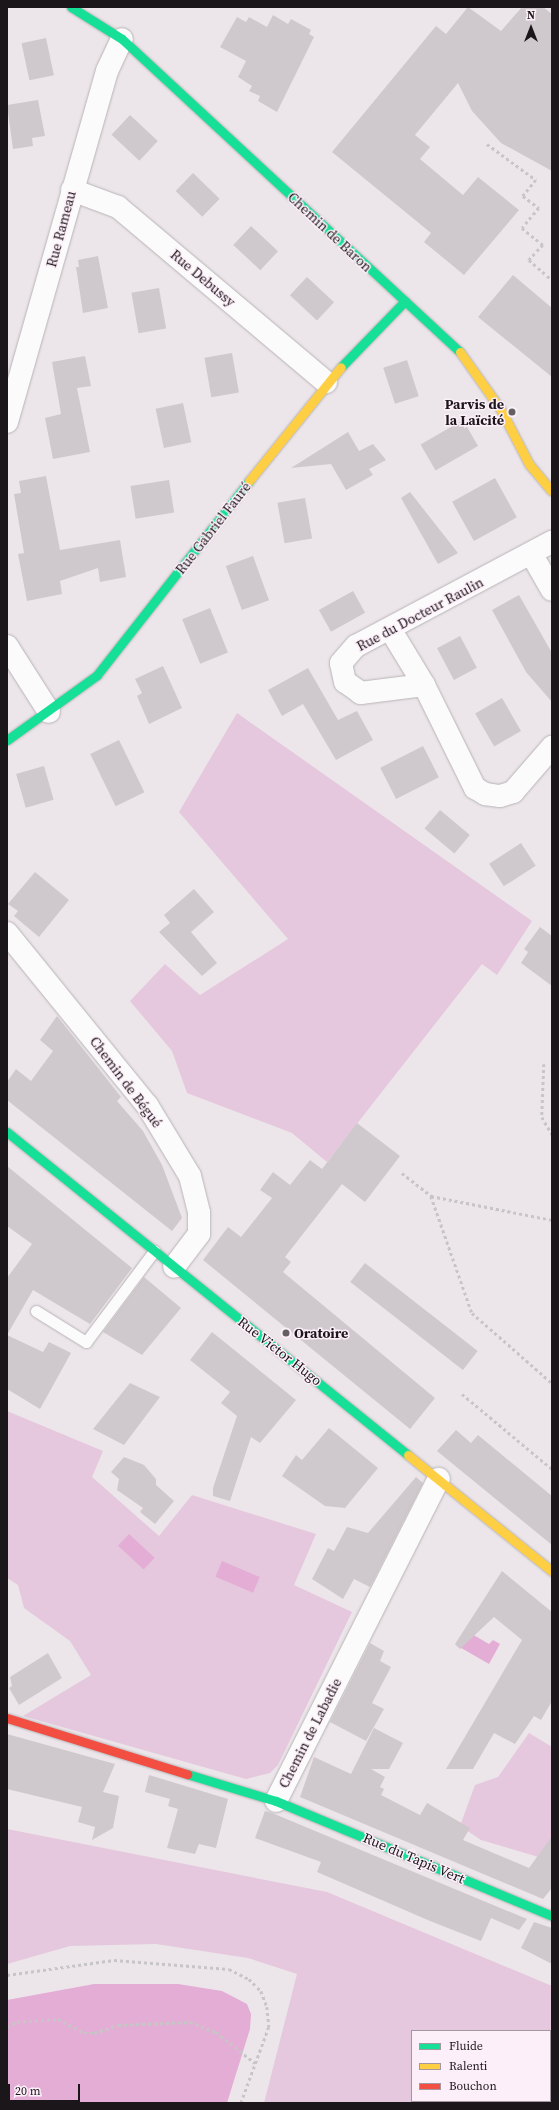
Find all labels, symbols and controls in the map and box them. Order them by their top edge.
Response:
north arrow [511,8,551,48]
text: N [527,8,535,23]
street label: Rue Rameau [43,189,79,269]
street label: Chemin de Baron [284,189,376,275]
street label: Rue Debussy [167,246,239,310]
place label: Parvis de la Laïcité [445,396,504,428]
marker: Parvis de la Laïcité [507,407,517,417]
street label: Rue Gabriel Fauré [172,479,254,577]
street label: Rue du Docteur Raulin [354,573,486,655]
street label: Chemin de Bégué [86,1033,166,1131]
street label: Rue Victor Hugo [234,1313,326,1389]
place label: Oratoire [294,1325,348,1341]
marker: Oratoire [281,1328,291,1338]
street label: Chemin de Labadie [275,1675,345,1791]
street label: Rue du Tapis Vert [360,1829,468,1887]
legend [411,2030,551,2102]
text: Fluide [449,2038,483,2054]
text: Ralenti [449,2058,487,2074]
scale bar [10,2076,82,2102]
text: Bouchon [449,2078,497,2094]
text: 20 m [15,2083,41,2099]

